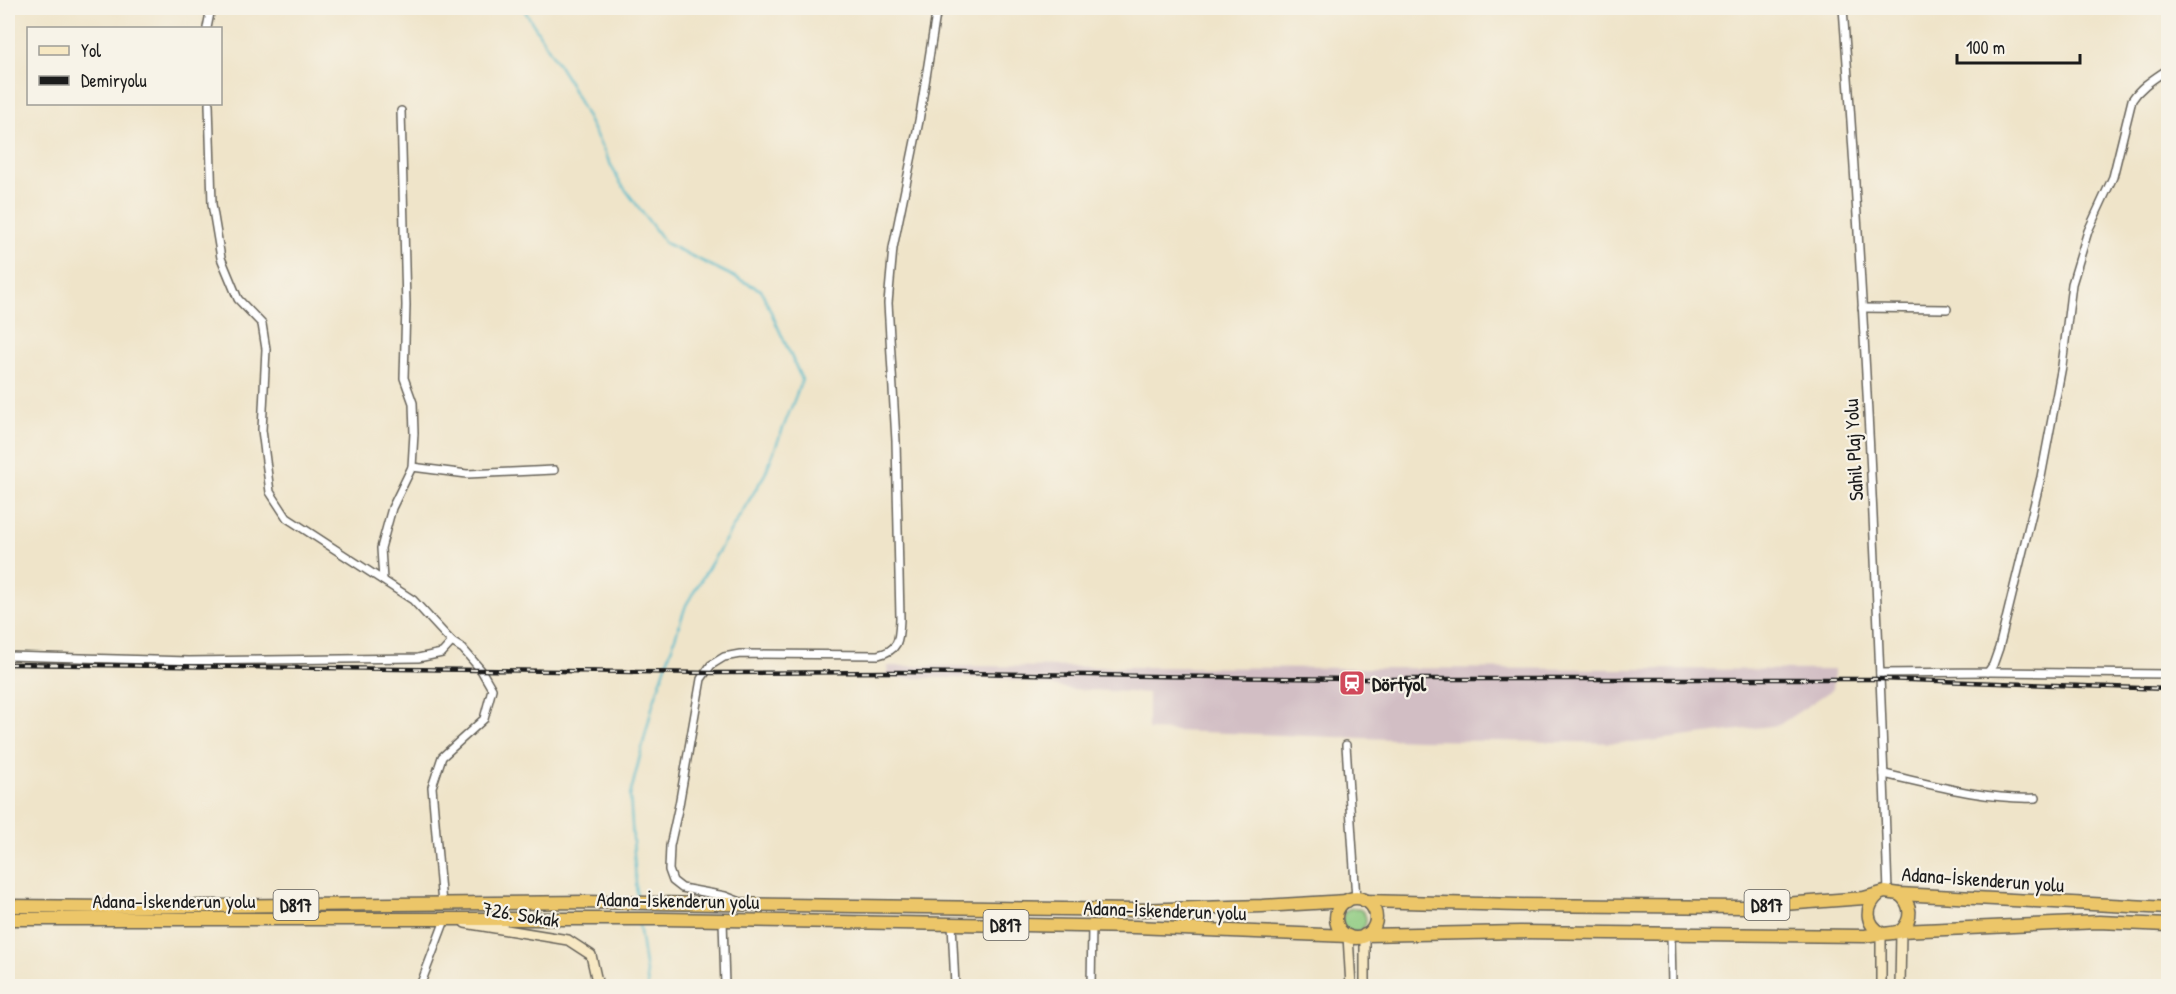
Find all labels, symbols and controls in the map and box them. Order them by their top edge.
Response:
legend [27,27,222,105]
scale bar [1957,27,2080,65]
text: 100 m [1966,35,2005,60]
text: Yol [81,38,101,63]
text: Demiryolu [81,68,147,93]
street label: Sahil Plaj Yolu [1837,398,1869,502]
station icon: Dörtyol [1337,668,1367,698]
place label: Dörtyol [1372,670,1427,698]
street label: Adana-İskenderun yolu [1901,860,2065,898]
street label: Adana-İskenderun yolu [596,885,760,915]
street label: Adana-İskenderun yolu [93,887,256,914]
road number: D817 [274,890,318,920]
road number: D817 [1744,890,1790,920]
street label: Adana-İskenderun yolu [1083,894,1247,926]
street label: 726. Sokak [480,895,562,933]
road number: D817 [984,910,1028,940]

